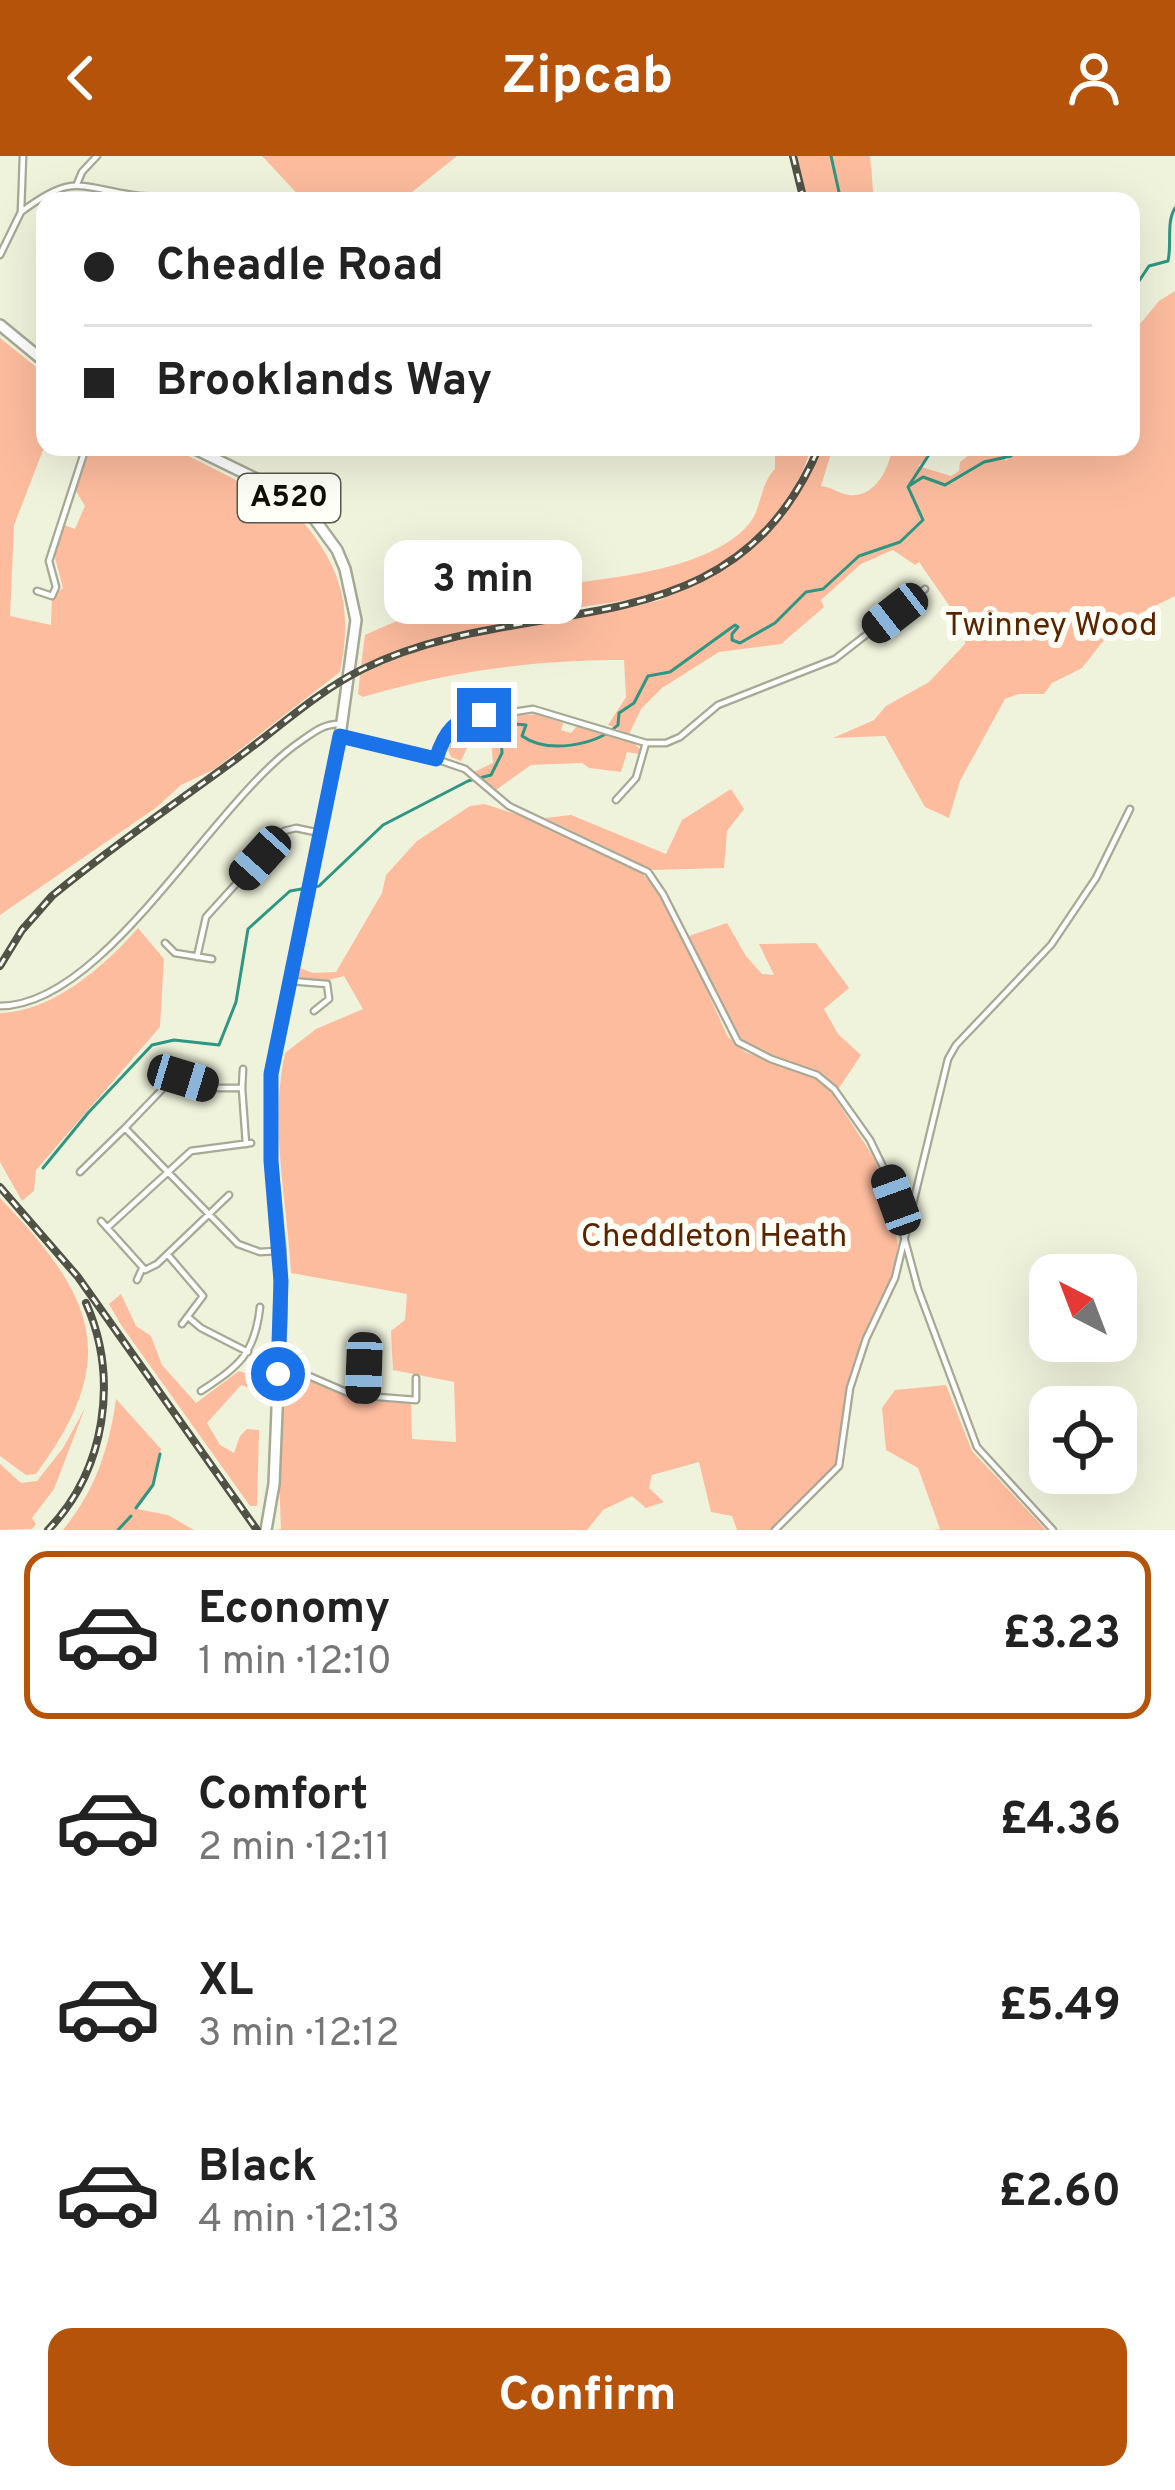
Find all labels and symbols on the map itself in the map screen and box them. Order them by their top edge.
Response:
road number: A520 [238,474,340,522]
callout: 3 min [385,541,583,625]
car [856,577,934,649]
park label: Twinney Wood [944,606,1158,648]
route end [457,688,511,742]
car [223,819,297,897]
car [143,1050,223,1106]
car [867,1160,925,1240]
park label: Cheddleton Heath [581,1217,847,1259]
north arrow [1029,1254,1137,1362]
car [345,1331,383,1405]
route start [251,1347,305,1401]

